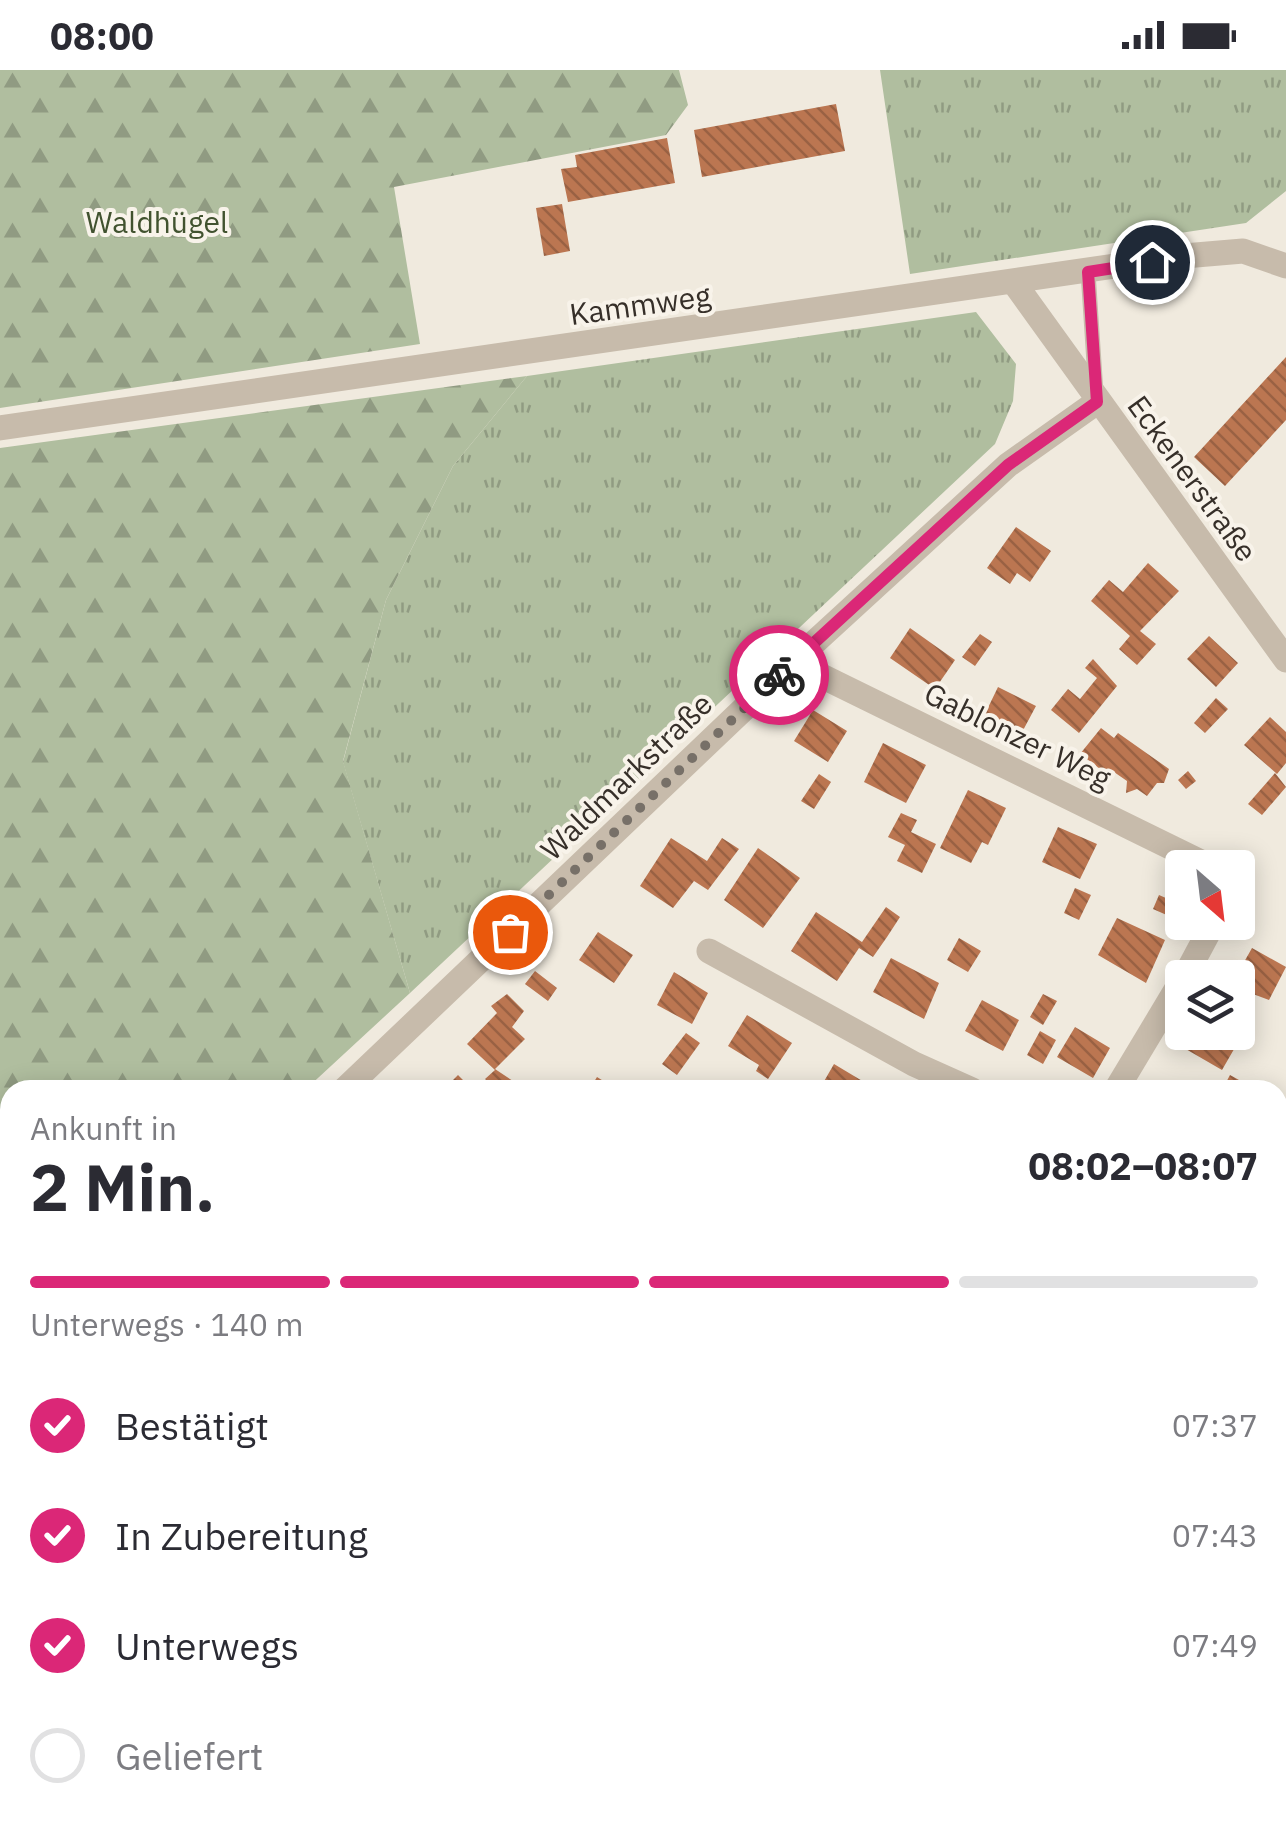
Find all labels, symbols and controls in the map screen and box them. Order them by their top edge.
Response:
text: 08:00 [50,11,154,60]
park label: Waldhügel [86,202,228,241]
pin [1110,220,1195,305]
icon: home [1125,235,1180,290]
street label: Kammweg [567,275,713,333]
street label: Eckenerstraße [1120,387,1266,569]
courier [729,625,829,725]
icon: bike [752,648,807,703]
street label: Gablonzer Weg [918,673,1118,797]
street label: Waldmarkstraße [532,684,720,868]
north arrow [1165,850,1255,940]
map controls [1165,850,1255,1050]
pin [468,890,553,975]
icon: bag [483,905,538,960]
button: layers [1165,960,1255,1050]
text: Ankunft in [30,1107,177,1149]
text: 08:02–08:07 [1028,1141,1258,1190]
text: 2 Min. [30,1144,215,1229]
text: Unterwegs · 140 m [30,1303,304,1345]
icon: check [30,1398,85,1453]
text: Bestätigt [115,1401,269,1450]
text: 07:37 [1172,1404,1258,1446]
icon: check [30,1508,85,1563]
text: In Zubereitung [115,1511,368,1560]
text: 07:43 [1172,1514,1258,1556]
icon: check [30,1618,85,1673]
text: Unterwegs [115,1621,299,1670]
text: 07:49 [1172,1624,1258,1666]
text: Geliefert [115,1731,263,1780]

